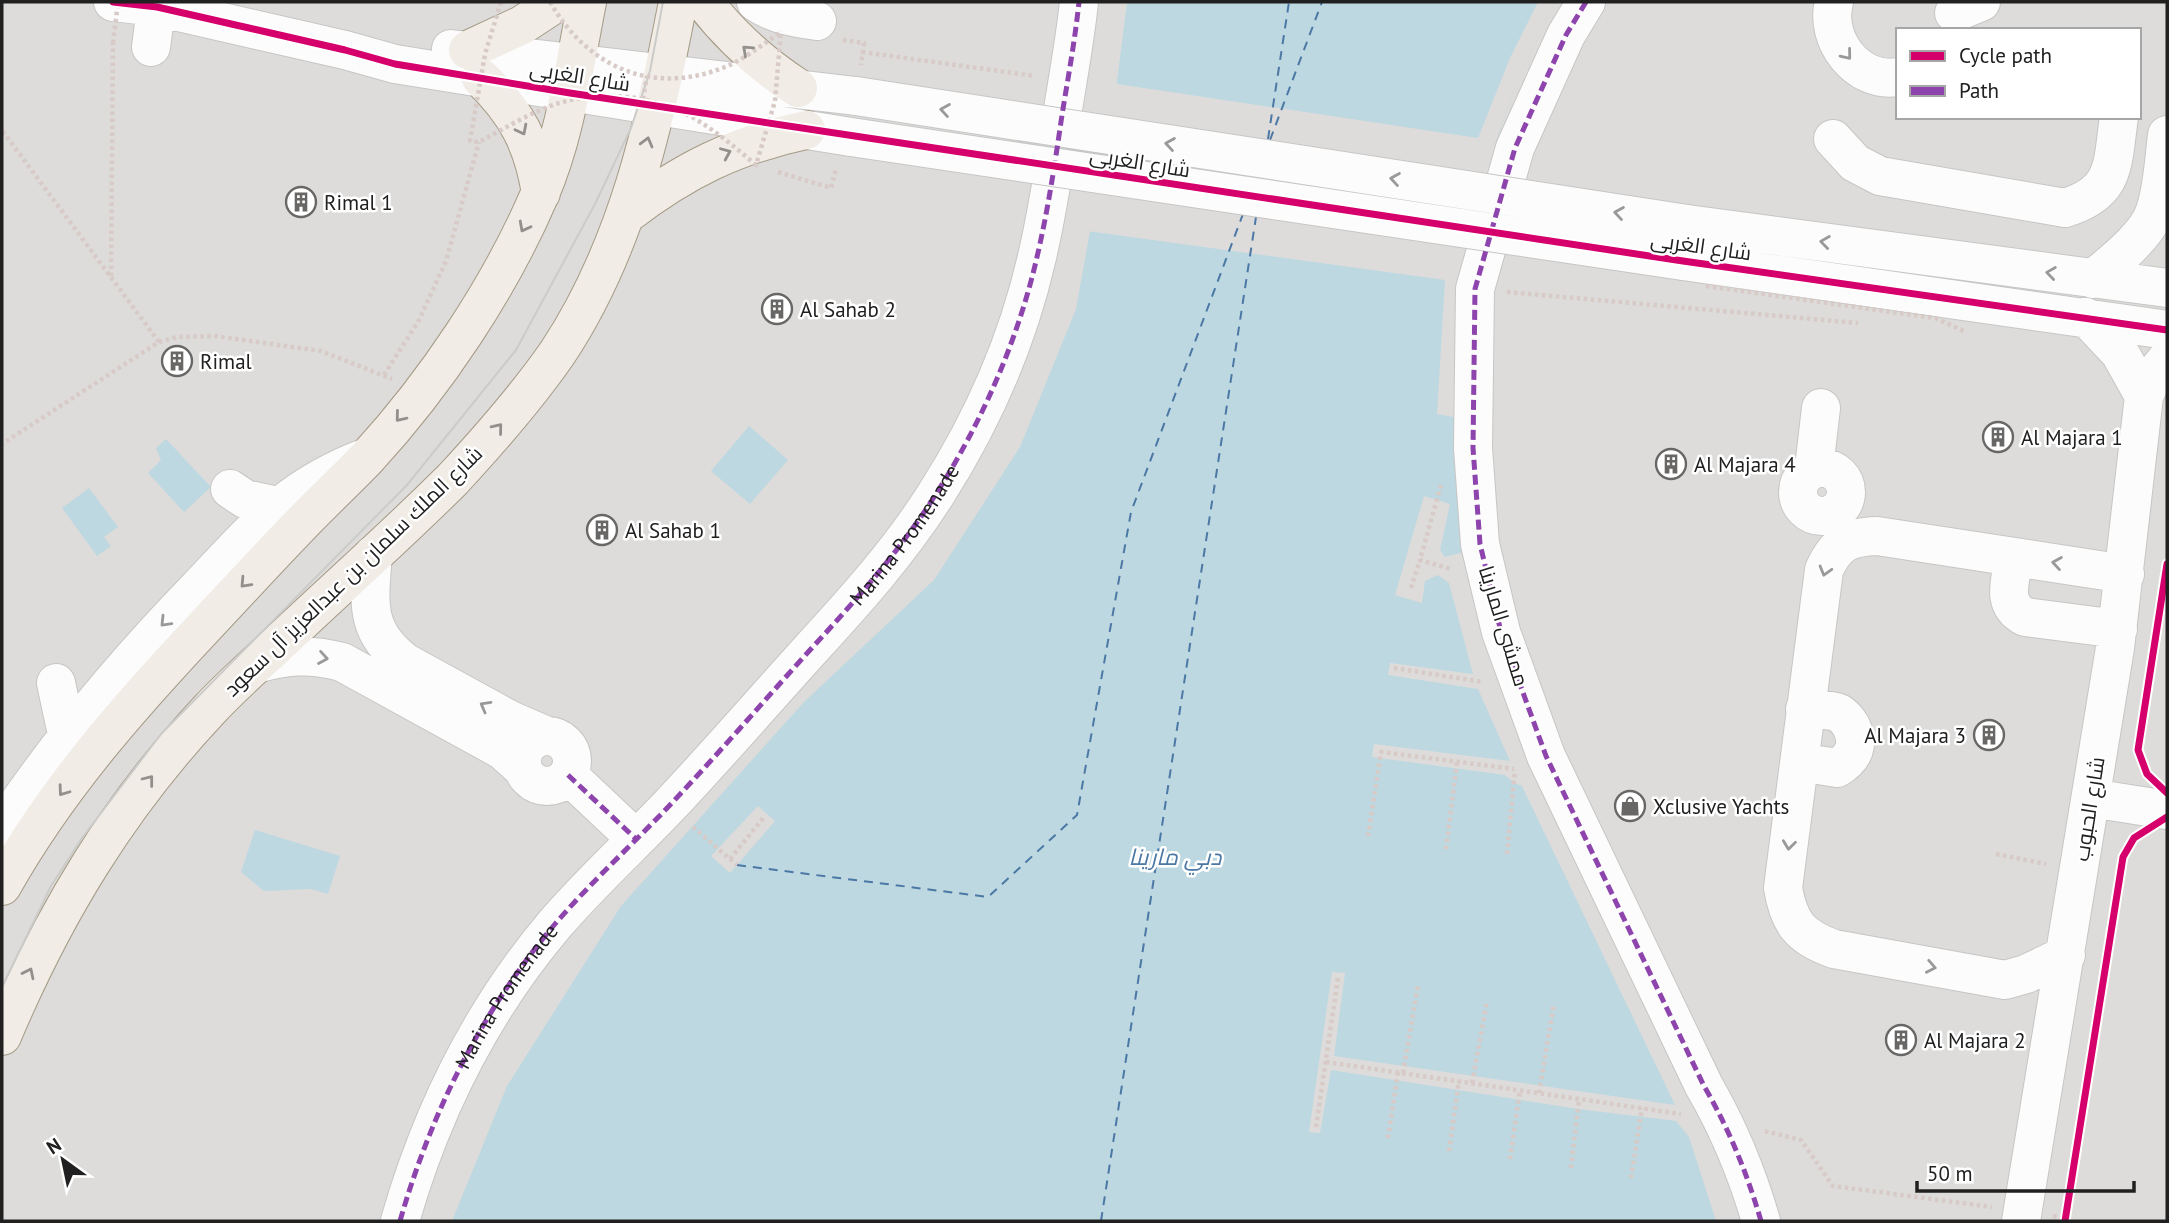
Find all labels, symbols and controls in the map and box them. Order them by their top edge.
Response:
legend [1896,28,2141,119]
text: Cycle path [1959,42,2052,69]
one-way arrow [742,45,755,58]
one-way arrow [1839,48,1852,60]
street label: شارع الغربى [528,55,632,98]
text: Path [1959,77,1999,104]
one-way arrow [939,102,951,117]
one-way arrow [514,123,527,135]
one-way arrow [638,136,653,148]
one-way arrow [1164,137,1176,152]
street label: شارع الغربى [1088,141,1192,184]
one-way arrow [719,147,732,161]
one-way arrow [1389,172,1400,187]
building icon: Rimal 1 [284,185,318,219]
place label: Rimal 1 [324,189,393,216]
one-way arrow [1614,206,1625,221]
one-way arrow [519,220,532,232]
street label: شارع الغربى [1649,226,1753,267]
one-way arrow [1820,235,1831,250]
one-way arrow [2045,266,2057,281]
building icon: Al Sahab 2 [760,292,794,326]
place label: Al Sahab 2 [800,296,896,323]
building icon: Rimal [160,344,194,378]
place label: Rimal [200,348,252,375]
one-way arrow [396,410,409,422]
building icon: Al Majara 1 [1981,420,2015,454]
one-way arrow [490,424,503,436]
place label: Al Majara 1 [2021,424,2123,451]
street label: شارع الملك سلمان بن عبدالعزيز آل سعود [218,440,489,703]
building icon: Al Majara 4 [1654,447,1688,481]
place label: Al Majara 4 [1694,451,1796,478]
street label: Marina Promenade [843,459,965,611]
building icon: Al Sahab 1 [585,513,619,547]
place label: Al Sahab 1 [625,517,721,544]
one-way arrow [2051,556,2063,571]
street label: ممشى المارينا [1473,562,1535,690]
one-way arrow [1819,565,1833,577]
one-way arrow [241,575,253,588]
one-way arrow [160,614,173,627]
one-way arrow [317,650,329,665]
one-way arrow [480,701,493,715]
building icon: Al Majara 3 [1972,718,2006,752]
place label: Al Majara 3 [1864,722,1966,749]
street label: شارع الحبوب [2067,755,2112,863]
one-way arrow [140,776,153,788]
one-way arrow [58,783,71,796]
shop icon: Xclusive Yachts [1613,789,1647,823]
place label: Xclusive Yachts [1653,793,1789,820]
one-way arrow [1781,839,1796,851]
water label: دبي مارينا [1129,842,1222,875]
street label: Marina Promenade [448,918,563,1073]
one-way arrow [1925,959,1937,974]
one-way arrow [21,968,35,980]
building icon: Al Majara 2 [1884,1023,1918,1057]
place label: Al Majara 2 [1924,1027,2026,1054]
north arrow [28,1125,98,1195]
text: N [42,1132,66,1159]
scale bar [1917,1150,2134,1194]
text: 50 m [1927,1160,1973,1187]

